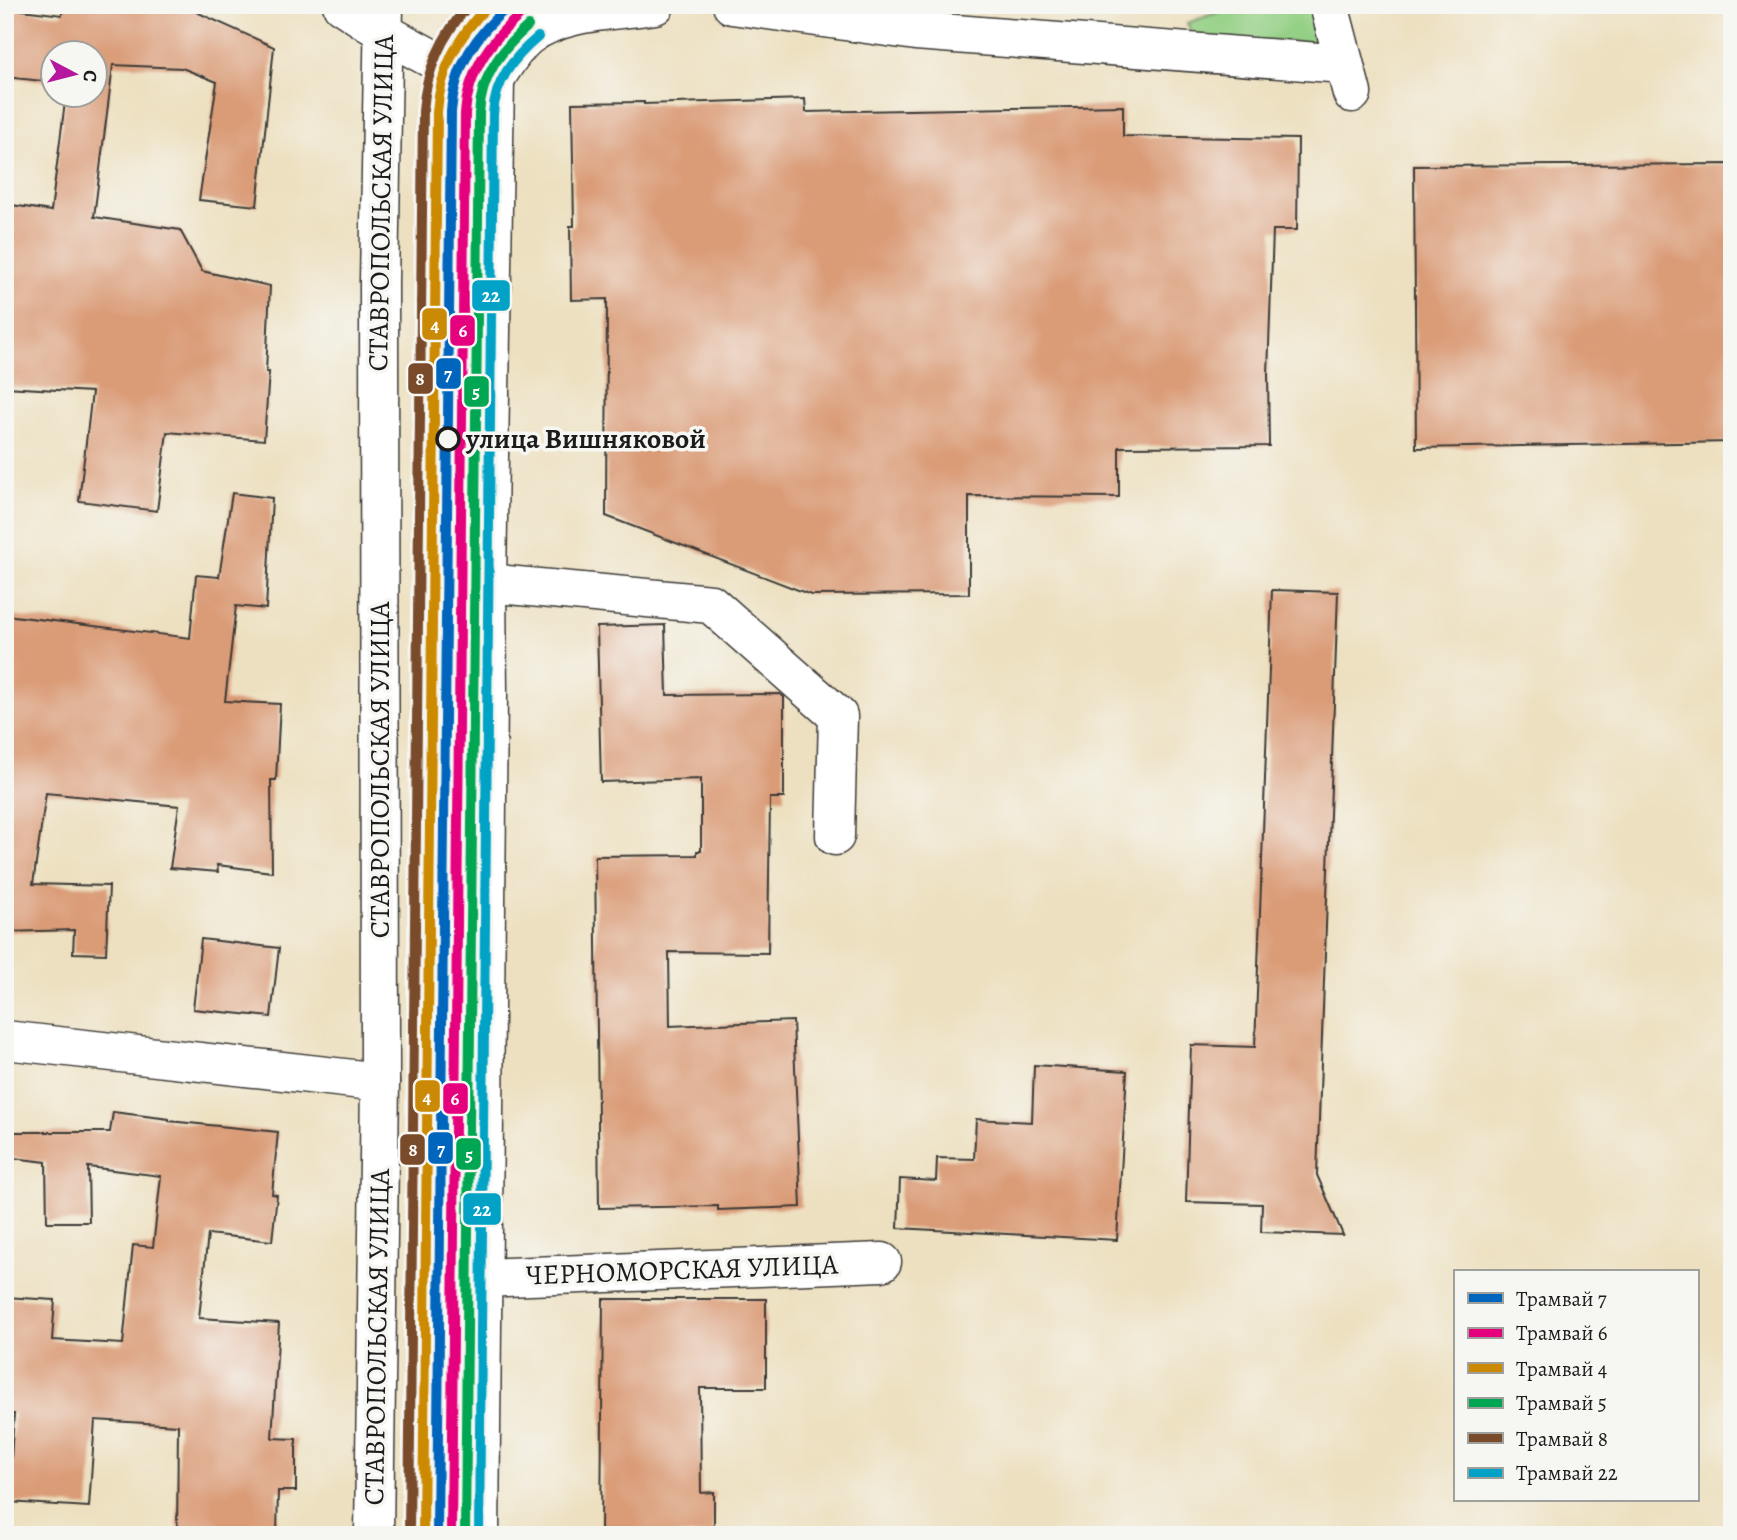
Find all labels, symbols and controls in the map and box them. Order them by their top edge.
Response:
street label: СТАВРОПОЛЬСКАЯ УЛИЦА [359,34,403,372]
north arrow [38,38,108,108]
text: С [76,69,103,83]
line badge: 22 [471,279,511,312]
text: 22 [482,283,500,309]
line badge: 4 [421,307,448,341]
text: 4 [431,312,440,338]
line badge: 6 [449,314,476,347]
text: 6 [459,318,468,344]
line badge: 7 [435,357,462,390]
text: 7 [444,361,453,387]
line badge: 8 [407,362,434,395]
text: 8 [415,366,425,392]
line badge: 5 [463,375,490,408]
text: 5 [472,379,480,405]
place label: улица Вишняковой [465,420,706,458]
marker: улица Вишняковой [436,427,460,451]
street label: СТАВРОПОЛЬСКАЯ УЛИЦА [361,601,399,938]
line badge: 4 [414,1079,441,1113]
line badge: 6 [442,1082,469,1115]
text: 4 [423,1084,432,1110]
text: 6 [451,1086,460,1112]
line badge: 7 [427,1131,454,1165]
line badge: 8 [399,1133,426,1166]
text: 7 [437,1136,446,1162]
text: 8 [408,1137,418,1163]
line badge: 5 [455,1137,482,1171]
text: 5 [465,1142,473,1168]
street label: СТАВРОПОЛЬСКАЯ УЛИЦА [355,1168,399,1506]
line badge: 22 [462,1192,502,1226]
text: 22 [473,1197,491,1223]
street label: ЧЕРНОМОРСКАЯ УЛИЦА [525,1246,839,1294]
legend [1454,1270,1698,1502]
text: Трамвай 7 [1516,1285,1607,1313]
text: Трамвай 6 [1516,1319,1608,1347]
text: Трамвай 4 [1516,1355,1607,1383]
text: Трамвай 5 [1516,1389,1607,1417]
text: Трамвай 8 [1516,1425,1608,1453]
text: Трамвай 22 [1516,1459,1618,1487]

